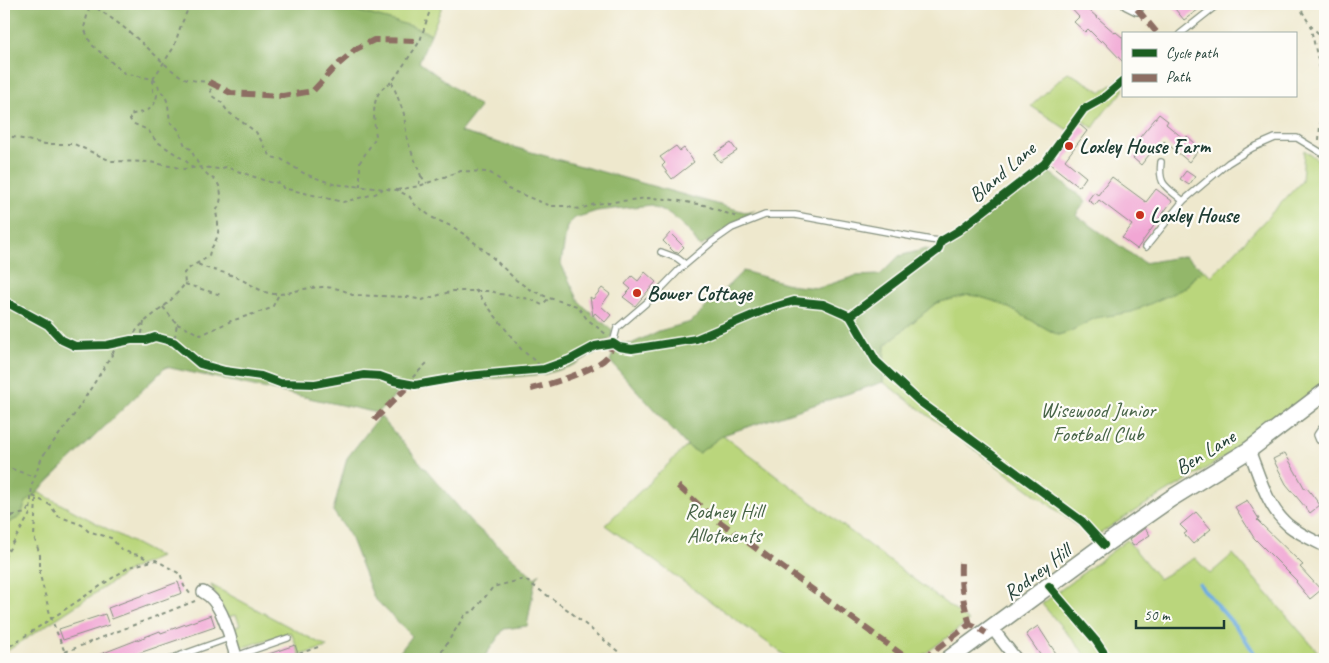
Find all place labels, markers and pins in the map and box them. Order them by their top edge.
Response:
place label: Loxley House Farm [1079,133,1211,159]
marker: Loxley House Farm [1063,140,1075,152]
place label: Loxley House [1150,202,1241,228]
marker: Loxley House [1134,209,1146,221]
place label: Bower Cottage [647,280,754,306]
marker: Bower Cottage [631,287,643,299]

